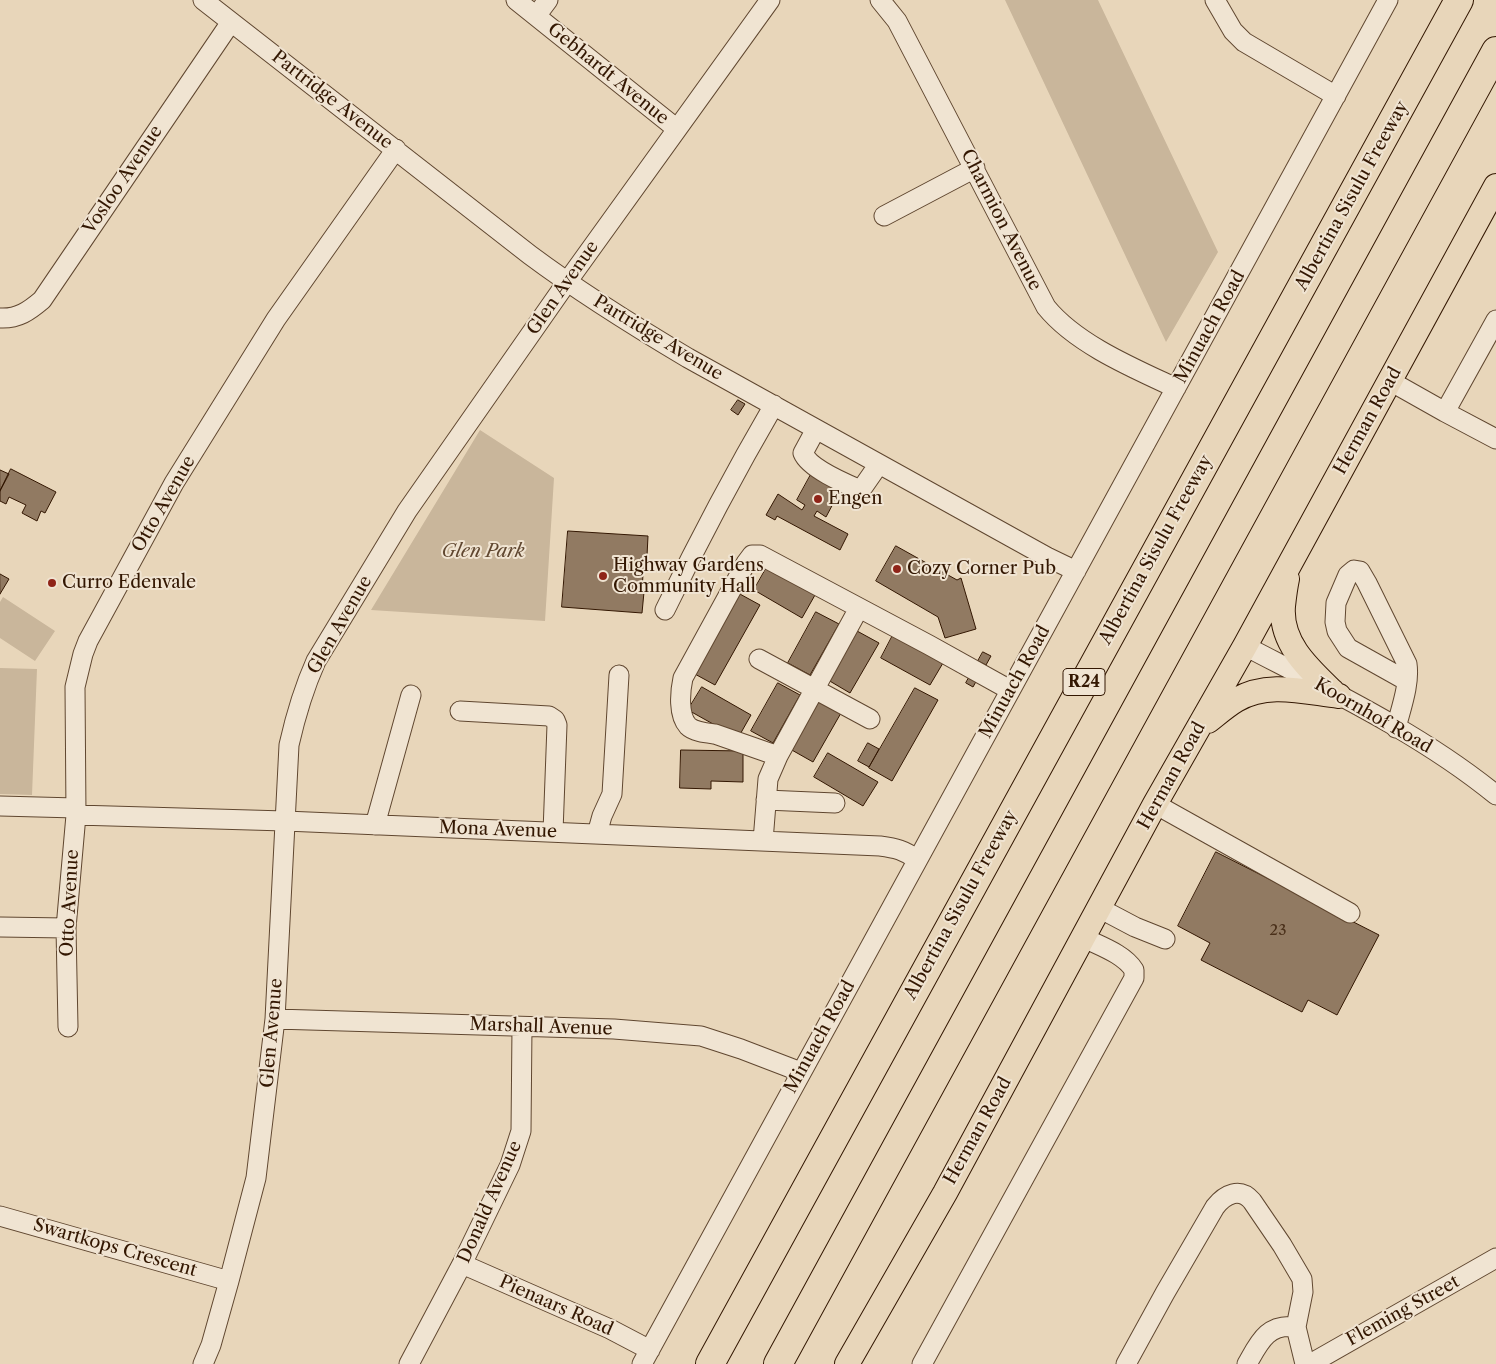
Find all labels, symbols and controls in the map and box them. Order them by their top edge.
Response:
street label: Gebhardt Avenue [543,19,673,129]
street label: Partridge Avenue [267,46,397,154]
street label: Albertina Sisulu Freeway [1291,97,1413,295]
street label: Vosloo Avenue [79,122,167,238]
street label: Charmion Avenue [956,146,1046,294]
street label: Glen Avenue [523,237,603,339]
street label: Minuach Road [1170,267,1250,387]
street label: Partridge Avenue [589,291,727,385]
street label: Herman Road [1330,364,1406,478]
street label: Albertina Sisulu Freeway [1095,451,1217,649]
street label: Otto Avenue [128,452,200,556]
place label: Engen [828,488,882,510]
marker: Engen [812,493,824,505]
park label: Glen Park [442,541,524,563]
place label: Highway Gardens Community Hall [613,555,764,598]
place label: Cozy Corner Pub [907,558,1056,580]
marker: Cozy Corner Pub [891,563,903,575]
marker: Highway Gardens Community Hall [597,570,609,582]
place label: Curro Edenvale [62,572,196,594]
street label: Glen Avenue [303,572,377,678]
marker: Curro Edenvale [46,577,58,589]
street label: Minuach Road [975,622,1055,742]
road number: R24 [1063,669,1105,696]
street label: Koornhof Road [1310,674,1436,758]
street label: Herman Road [1134,719,1210,833]
street label: Albertina Sisulu Freeway [900,806,1022,1004]
street label: Mona Avenue [438,817,558,843]
street label: Otto Avenue [56,849,84,957]
house number: 23 [1270,922,1286,940]
street label: Glen Avenue [256,977,288,1089]
street label: Minuach Road [780,977,860,1097]
street label: Marshall Avenue [469,1014,613,1040]
street label: Herman Road [940,1074,1016,1188]
street label: Donald Avenue [453,1138,527,1266]
street label: Swartkops Crescent [31,1214,199,1282]
street label: Pienaars Road [496,1271,616,1341]
street label: Fleming Street [1343,1271,1463,1351]

